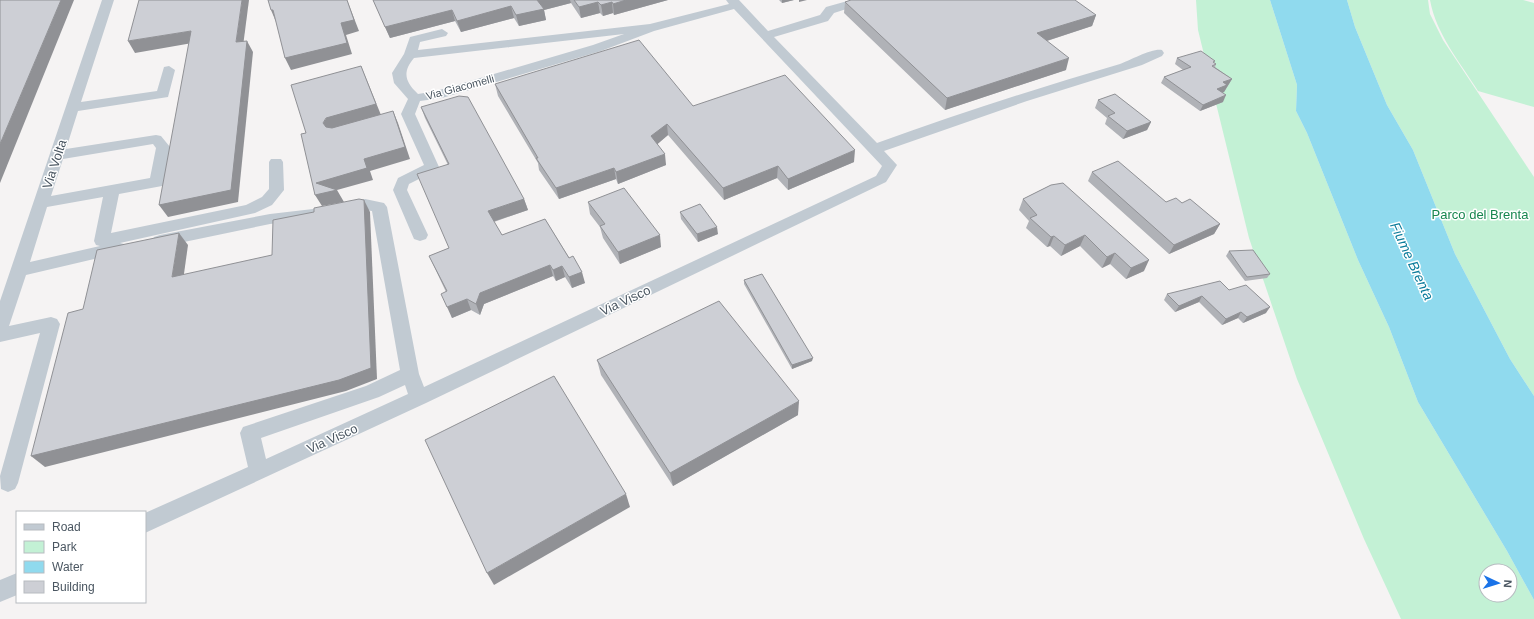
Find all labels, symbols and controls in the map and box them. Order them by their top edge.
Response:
street label: Via Giacomelli [425,72,495,102]
street label: Via Volta [39,137,70,191]
park label: Parco del Brenta [1432,207,1529,222]
water label: Fiume Brenta [1387,220,1437,303]
street label: Via Visco [598,282,653,319]
street label: Via Visco [305,421,360,456]
legend [16,511,146,603]
text: Road [52,520,81,534]
text: Park [52,540,78,554]
text: Water [52,560,84,574]
north arrow [1478,563,1518,603]
text: N [1502,579,1514,588]
text: Building [52,580,95,594]

